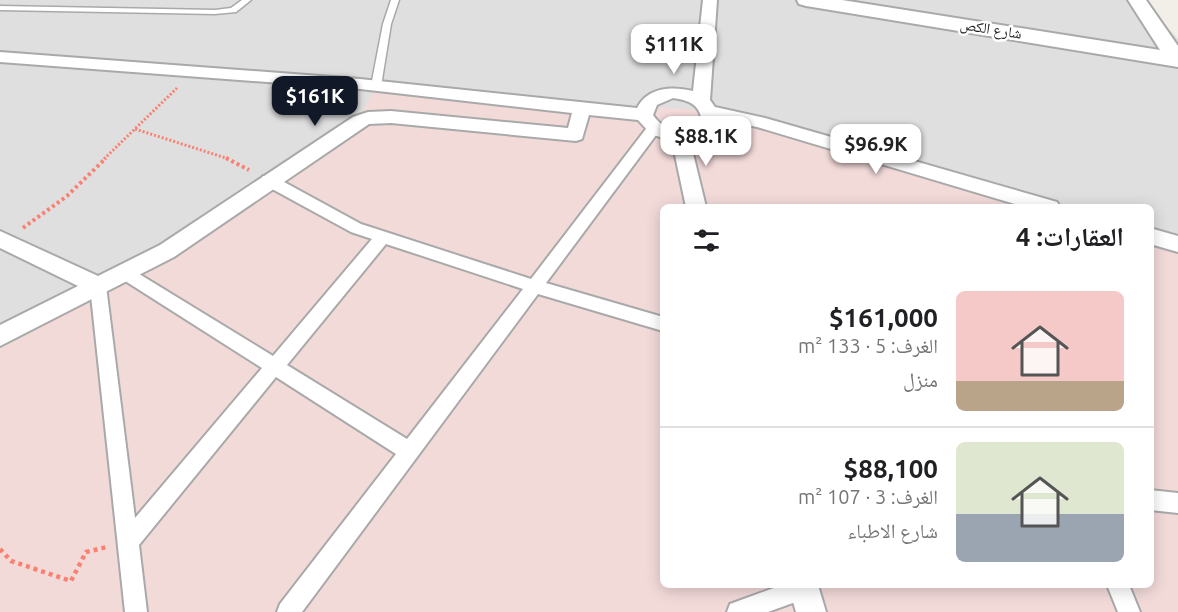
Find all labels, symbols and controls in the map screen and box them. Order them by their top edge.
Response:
street label: شارع الكص [959,15,1023,44]
pin: $111K [632,24,716,75]
text: $111K [645,32,703,55]
pin: $161K [273,76,357,127]
text: $161K [286,84,344,107]
pin: $88.1K [657,116,755,167]
text: $88.1K [674,124,738,147]
pin: $96.9K [827,124,925,175]
text: $96.9K [844,132,908,155]
text: العقارات: 4 [1016,222,1124,251]
icon: filters [690,224,723,257]
text: $161,000 [829,303,938,332]
icon: home [1004,315,1076,387]
text: الغرف: 5 · 133 m² [798,334,938,357]
text: منزل [903,368,938,391]
text: $88,100 [844,454,938,483]
icon: home [1004,466,1076,538]
text: الغرف: 3 · 107 m² [798,485,938,508]
text: شارع الاطباء [847,519,938,542]

